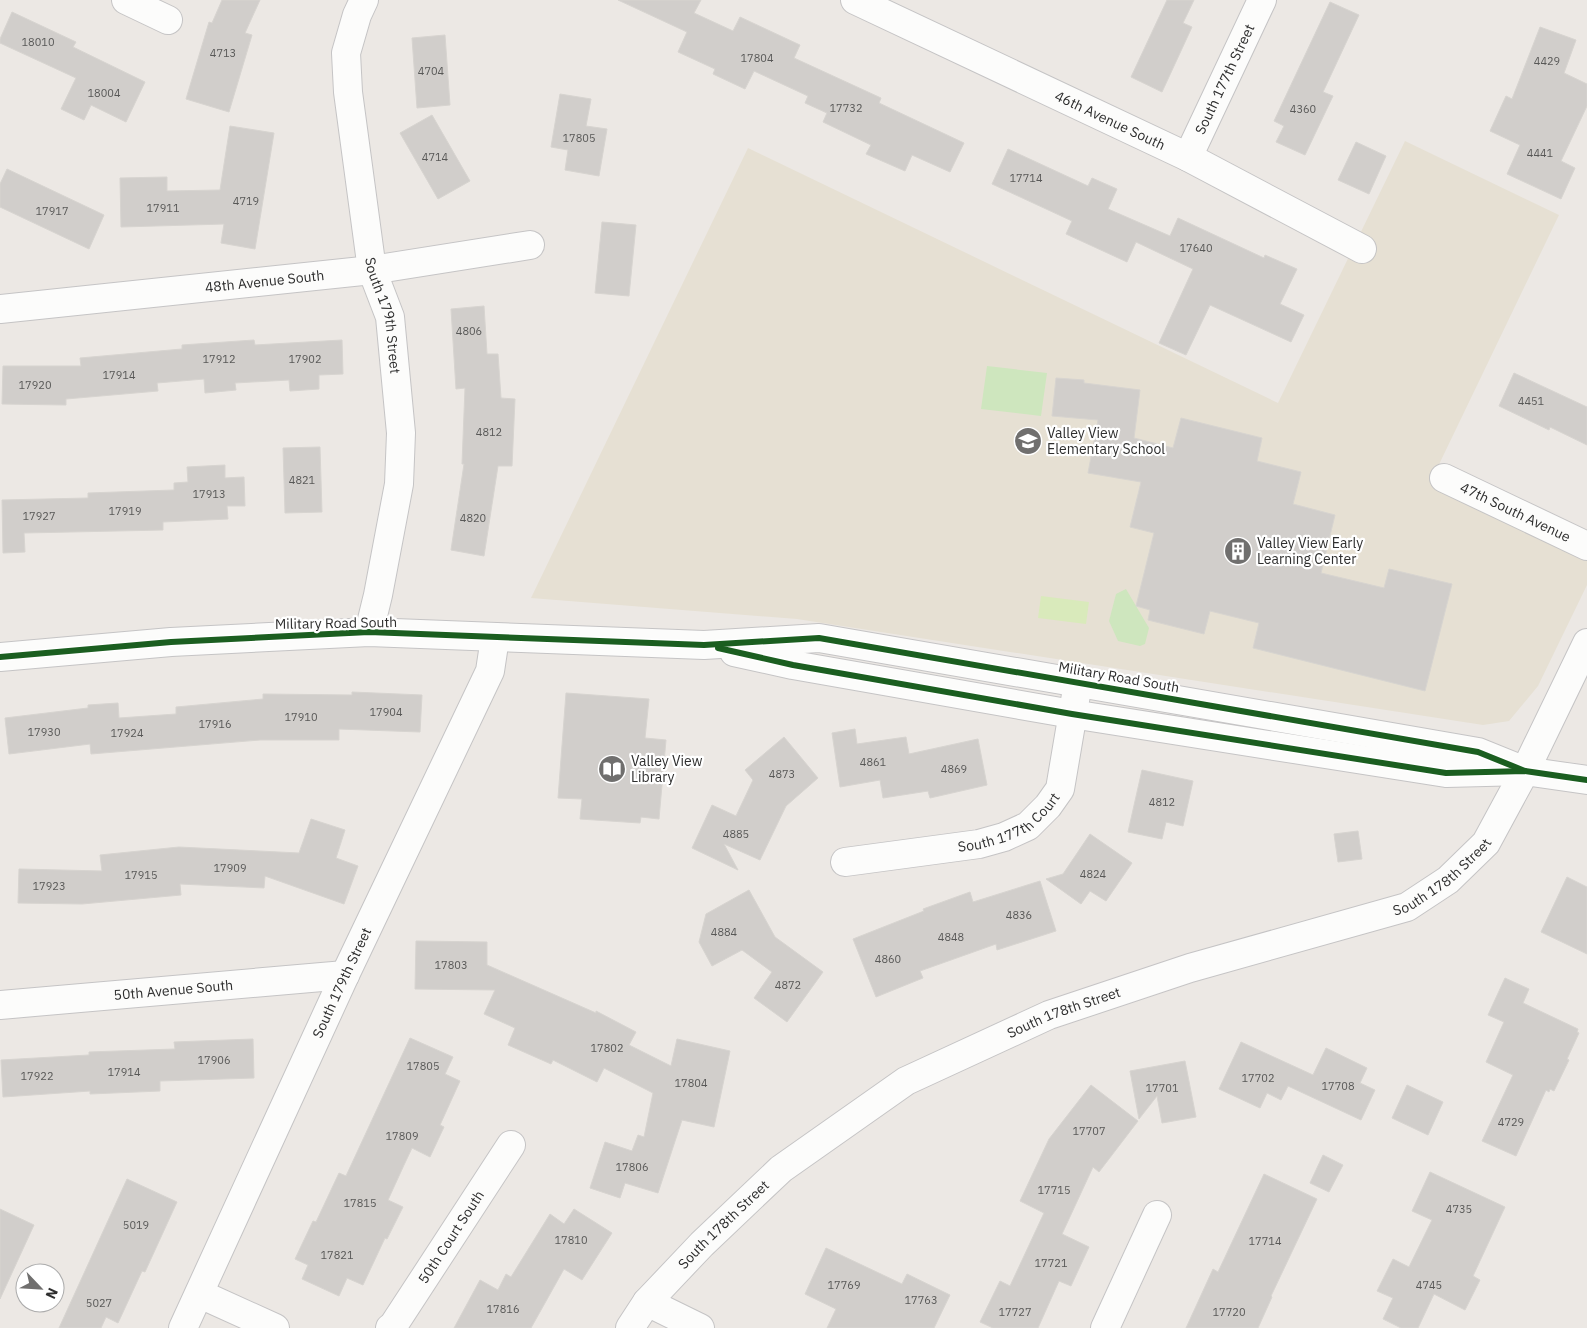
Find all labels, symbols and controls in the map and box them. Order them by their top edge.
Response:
street label: South 177th Street [1191,21,1258,137]
house number: 18010 [22,35,55,49]
house number: 4713 [210,46,236,60]
house number: 17804 [741,51,774,65]
house number: 4429 [1534,54,1560,68]
house number: 4704 [418,64,445,78]
house number: 18004 [88,86,121,100]
street label: 46th Avenue South [1052,87,1168,154]
house number: 17732 [830,101,863,115]
house number: 4360 [1290,102,1316,116]
house number: 17805 [563,131,596,145]
house number: 4441 [1527,146,1554,160]
house number: 4714 [422,150,449,164]
house number: 17714 [1010,171,1043,185]
house number: 4719 [233,194,259,208]
house number: 17911 [147,201,180,215]
house number: 17917 [36,204,69,218]
house number: 17640 [1180,241,1213,255]
street label: South 179th Street [361,256,404,375]
street label: 48th Avenue South [204,266,325,296]
house number: 4806 [456,324,482,338]
house number: 17912 [203,352,236,366]
house number: 17902 [289,352,322,366]
house number: 17914 [103,368,136,382]
house number: 17920 [19,378,52,392]
house number: 4451 [1518,394,1545,408]
place label: Valley View Elementary School [1047,424,1165,458]
house number: 4812 [476,425,502,439]
school or university icon: Valley View Elementary School [1013,426,1043,456]
house number: 4821 [289,473,316,487]
street label: 47th South Avenue [1457,478,1574,546]
house number: 17913 [193,487,226,501]
house number: 17919 [109,504,142,518]
house number: 17927 [23,509,56,523]
house number: 4820 [460,511,486,525]
place label: Valley View Early Learning Center [1257,534,1363,568]
building icon: Valley View Early Learning Center [1223,536,1253,566]
street label: Military Road South [275,613,397,633]
street label: Military Road South [1057,658,1181,696]
house number: 17904 [370,705,403,719]
house number: 17910 [285,710,318,724]
house number: 17916 [199,717,232,731]
house number: 17930 [28,725,61,739]
house number: 17924 [111,726,144,740]
place label: Valley View Library [631,752,703,786]
library icon: Valley View Library [597,754,627,784]
house number: 4861 [860,755,887,769]
house number: 4869 [941,762,967,776]
house number: 4873 [769,767,795,781]
street label: South 177th Court [957,789,1064,856]
house number: 4812 [1149,795,1175,809]
house number: 4885 [723,827,749,841]
street label: South 178th Street [1391,836,1496,920]
house number: 17909 [214,861,247,875]
house number: 4824 [1080,867,1107,881]
house number: 17915 [125,868,158,882]
house number: 17923 [33,879,66,893]
house number: 4836 [1006,908,1032,922]
street label: South 179th Street [308,924,375,1041]
house number: 4884 [711,925,738,939]
house number: 4848 [938,930,964,944]
house number: 4860 [875,952,901,966]
house number: 17803 [435,958,468,972]
street label: 50th Avenue South [113,976,234,1004]
house number: 4872 [775,978,801,992]
street label: South 178th Street [1004,983,1123,1042]
house number: 17802 [591,1041,624,1055]
house number: 17906 [198,1053,231,1067]
house number: 17805 [407,1059,440,1073]
house number: 17914 [108,1065,141,1079]
house number: 17922 [21,1069,54,1083]
house number: 17702 [1242,1071,1275,1085]
house number: 17804 [675,1076,708,1090]
house number: 17708 [1322,1079,1355,1093]
house number: 17701 [1146,1081,1179,1095]
house number: 4729 [1498,1115,1524,1129]
house number: 17707 [1073,1124,1106,1138]
house number: 17809 [386,1129,419,1143]
house number: 17806 [616,1160,649,1174]
street label: South 178th Street [674,1176,773,1273]
house number: 17715 [1038,1183,1071,1197]
street label: 50th Court South [414,1187,488,1287]
house number: 17815 [344,1196,377,1210]
house number: 4735 [1446,1202,1472,1216]
house number: 5019 [123,1218,149,1232]
house number: 17810 [555,1233,588,1247]
house number: 17714 [1249,1234,1282,1248]
house number: 17821 [321,1248,354,1262]
house number: 17721 [1035,1256,1068,1270]
north arrow [15,1263,65,1313]
house number: 17769 [828,1278,861,1292]
house number: 4745 [1416,1278,1442,1292]
text: N [41,1285,62,1302]
house number: 17763 [905,1293,938,1307]
house number: 5027 [86,1296,112,1310]
house number: 17816 [487,1302,520,1316]
house number: 17727 [999,1305,1032,1319]
house number: 17720 [1213,1305,1246,1319]

